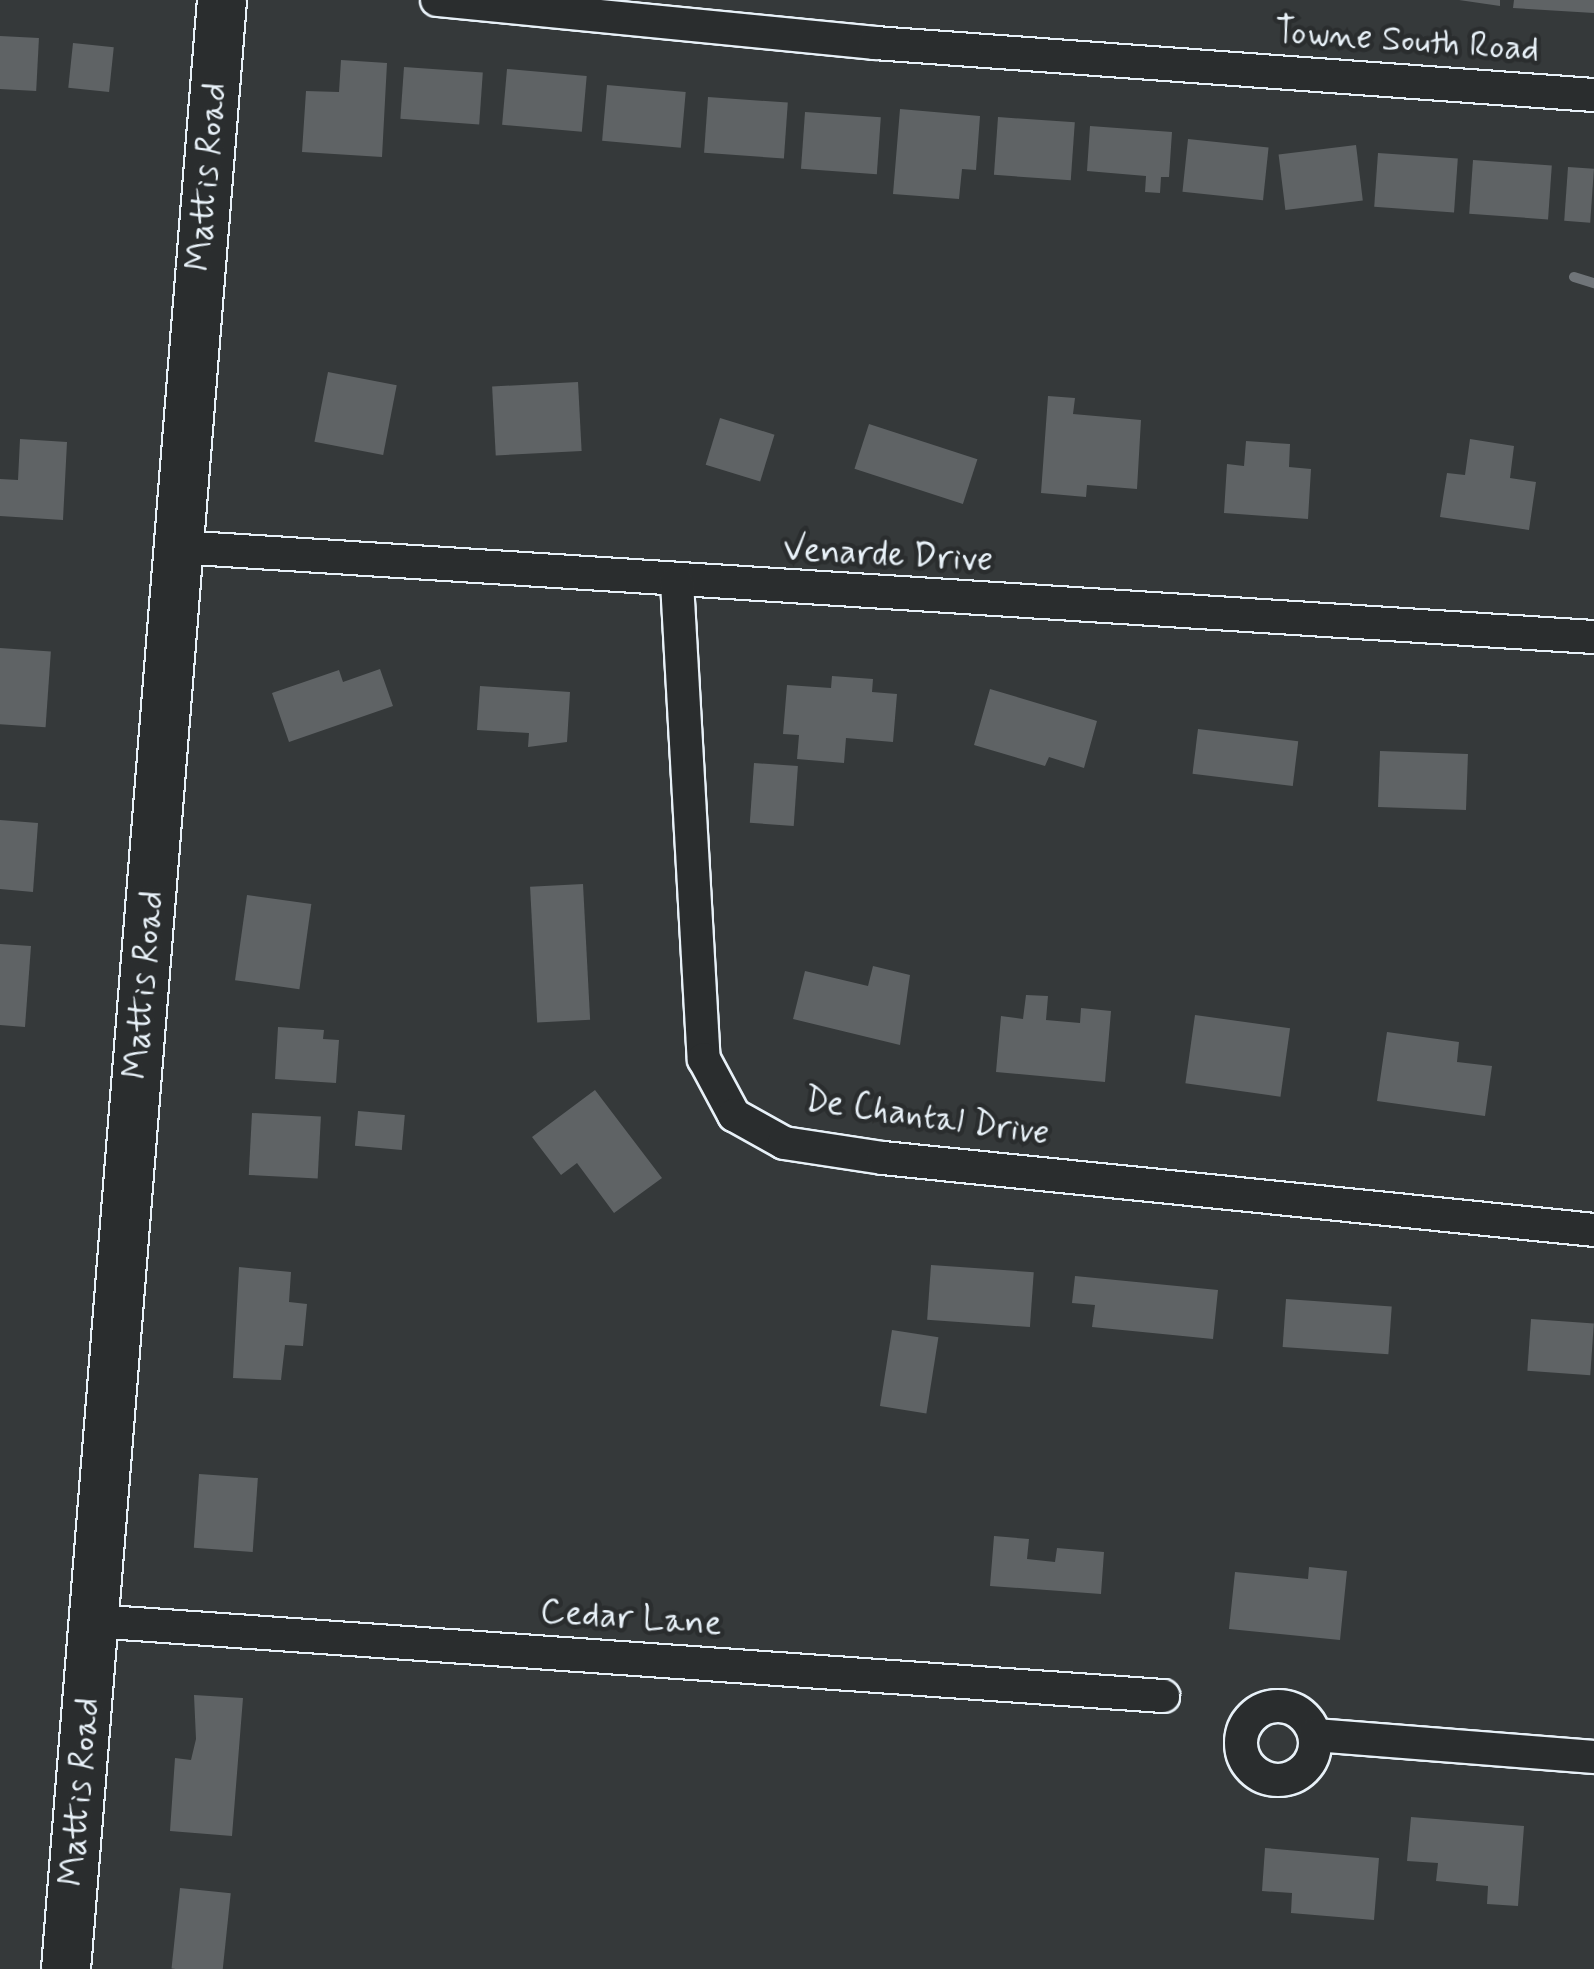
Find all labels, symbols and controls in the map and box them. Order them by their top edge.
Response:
street label: Towne South Road [1274,11,1540,71]
street label: Mattis Road [178,82,236,272]
street label: Venarde Drive [783,529,993,581]
street label: Mattis Road [115,890,173,1080]
street label: De Chantal Drive [791,1078,1063,1156]
street label: Cedar Lane [541,1591,721,1645]
street label: Mattis Road [51,1697,109,1887]

